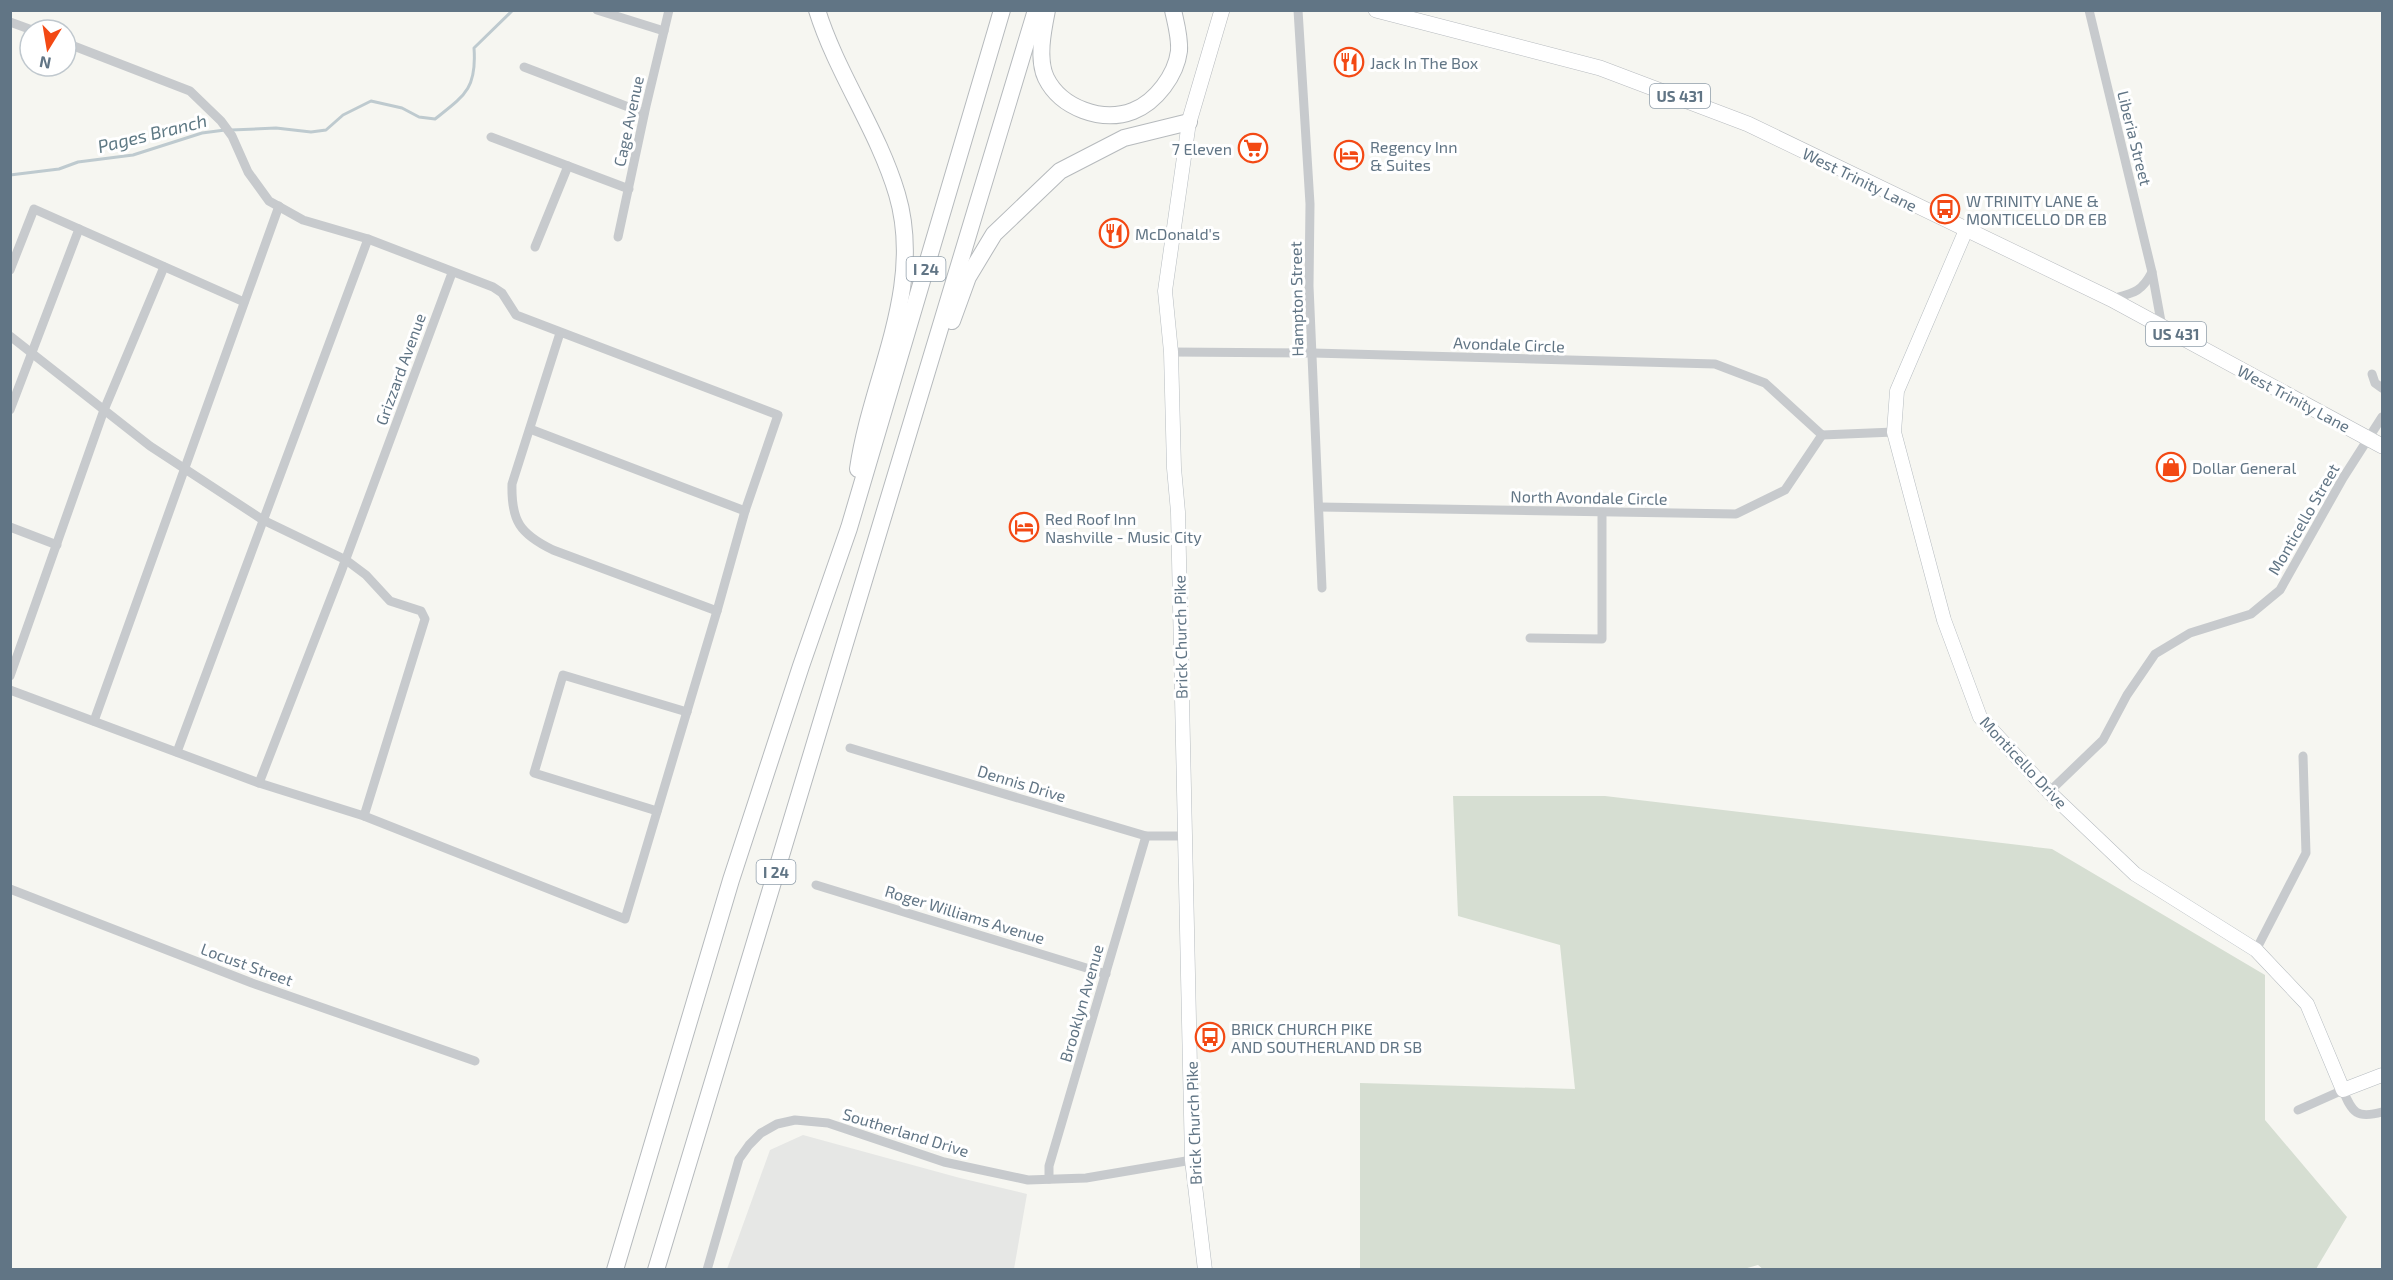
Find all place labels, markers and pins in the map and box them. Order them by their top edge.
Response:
restaurant icon: Jack In The Box [1333,46,1365,78]
place label: Jack In The Box [1370,53,1479,72]
supermarket icon: 7 Eleven [1237,132,1269,164]
place label: Regency Inn & Suites [1370,137,1457,174]
place label: 7 Eleven [1172,139,1232,158]
hotel icon: Regency Inn & Suites [1333,139,1365,171]
place label: W TRINITY LANE & MONTICELLO DR EB [1966,191,2107,228]
bus stop icon: W TRINITY LANE & MONTICELLO DR EB [1929,193,1961,225]
restaurant icon: McDonald's [1098,217,1130,249]
place label: McDonald's [1135,224,1220,243]
shop icon: Dollar General [2155,451,2187,483]
place label: Dollar General [2192,458,2296,477]
place label: Red Roof Inn Nashville - Music City [1045,509,1202,546]
hotel icon: Red Roof Inn Nashville - Music City [1008,511,1040,543]
place label: BRICK CHURCH PIKE AND SOUTHERLAND DR SB [1231,1019,1422,1056]
bus stop icon: BRICK CHURCH PIKE AND SOUTHERLAND DR SB [1194,1021,1226,1053]

